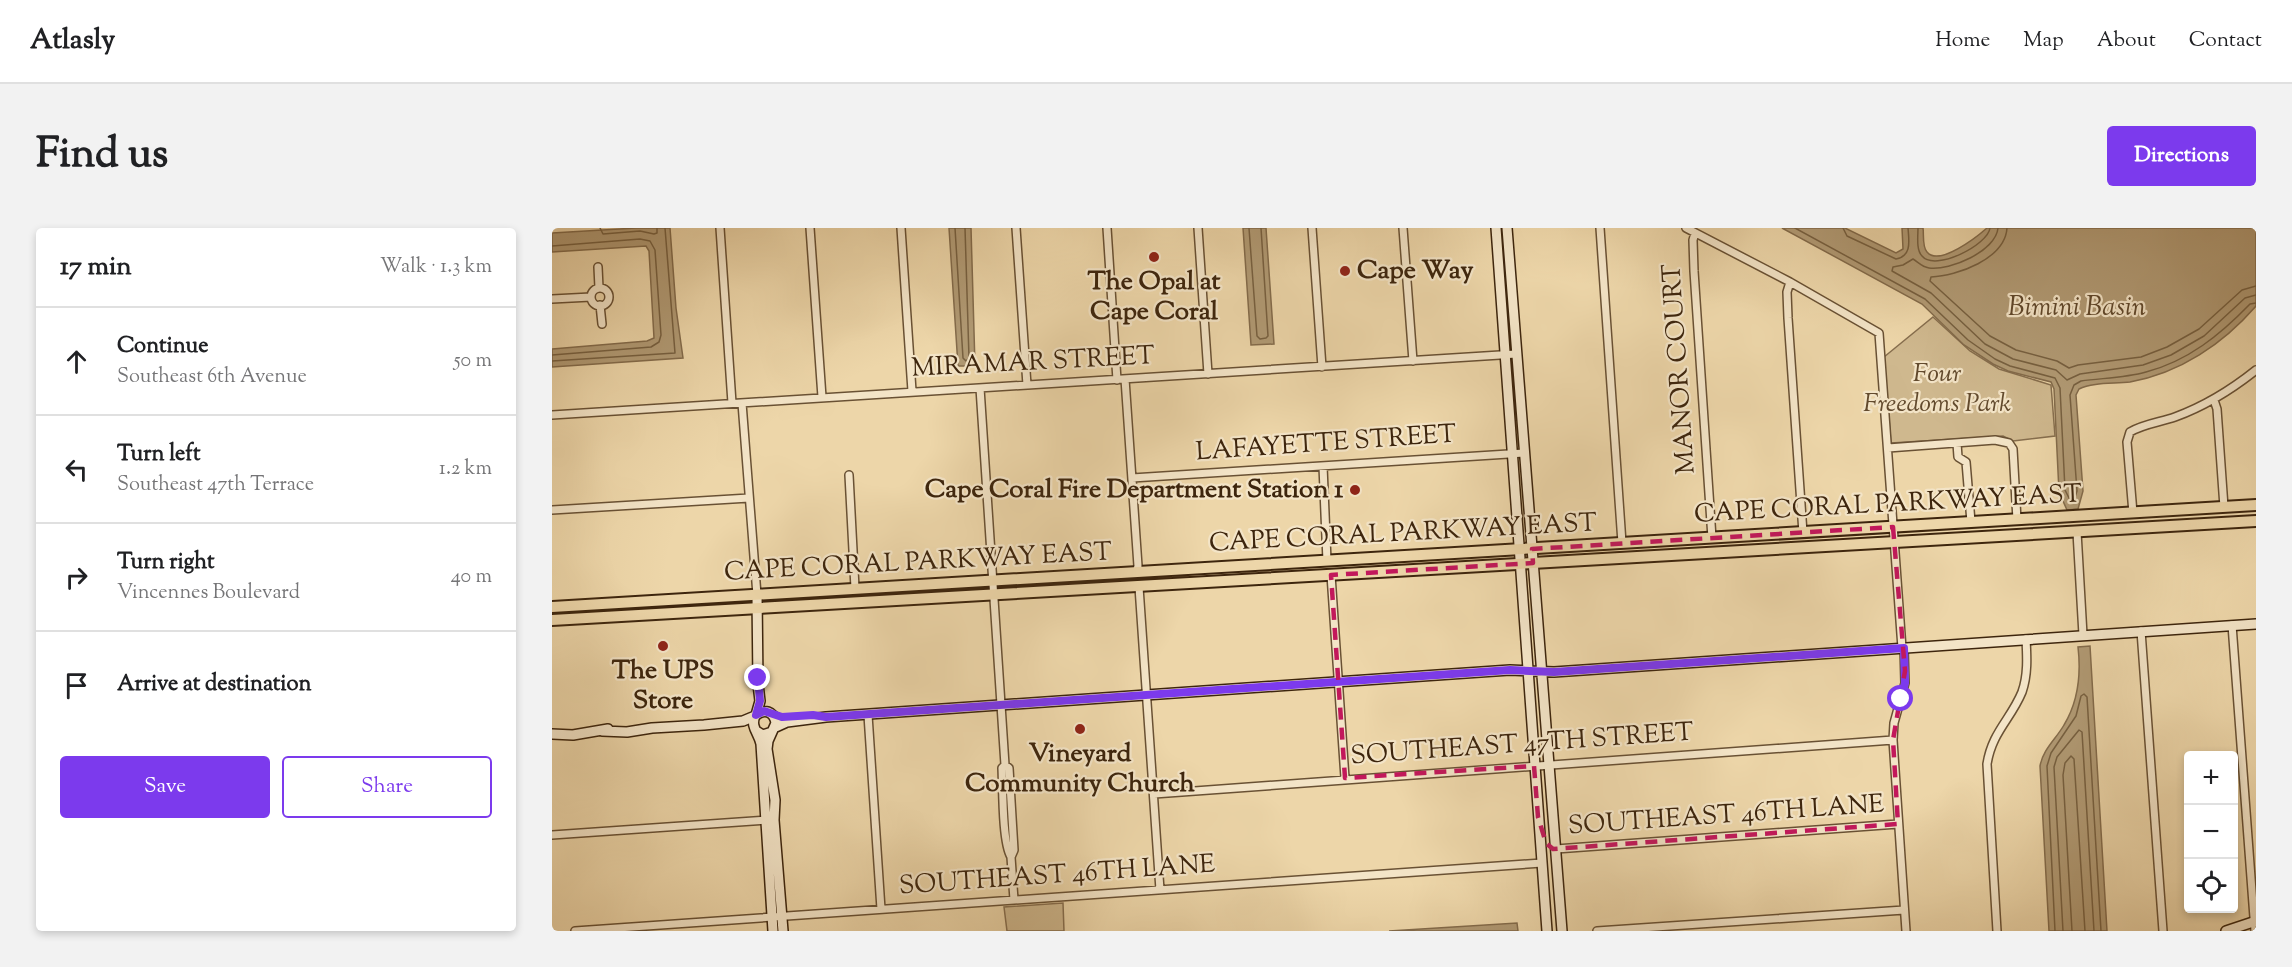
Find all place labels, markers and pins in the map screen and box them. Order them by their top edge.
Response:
marker: The Opal at Cape Coral [1147,250,1161,264]
place label: Cape Way [1357,253,1473,290]
place label: The Opal at Cape Coral [1088,264,1221,331]
marker: Cape Way [1338,264,1352,278]
place label: Cape Coral Fire Department Station 1 [925,472,1343,509]
marker: Cape Coral Fire Department Station 1 [1348,483,1362,497]
marker: The UPS Store [656,639,670,653]
place label: The UPS Store [612,653,714,720]
marker: Vineyard Community Church [1073,722,1087,736]
place label: Vineyard Community Church [965,736,1196,803]

